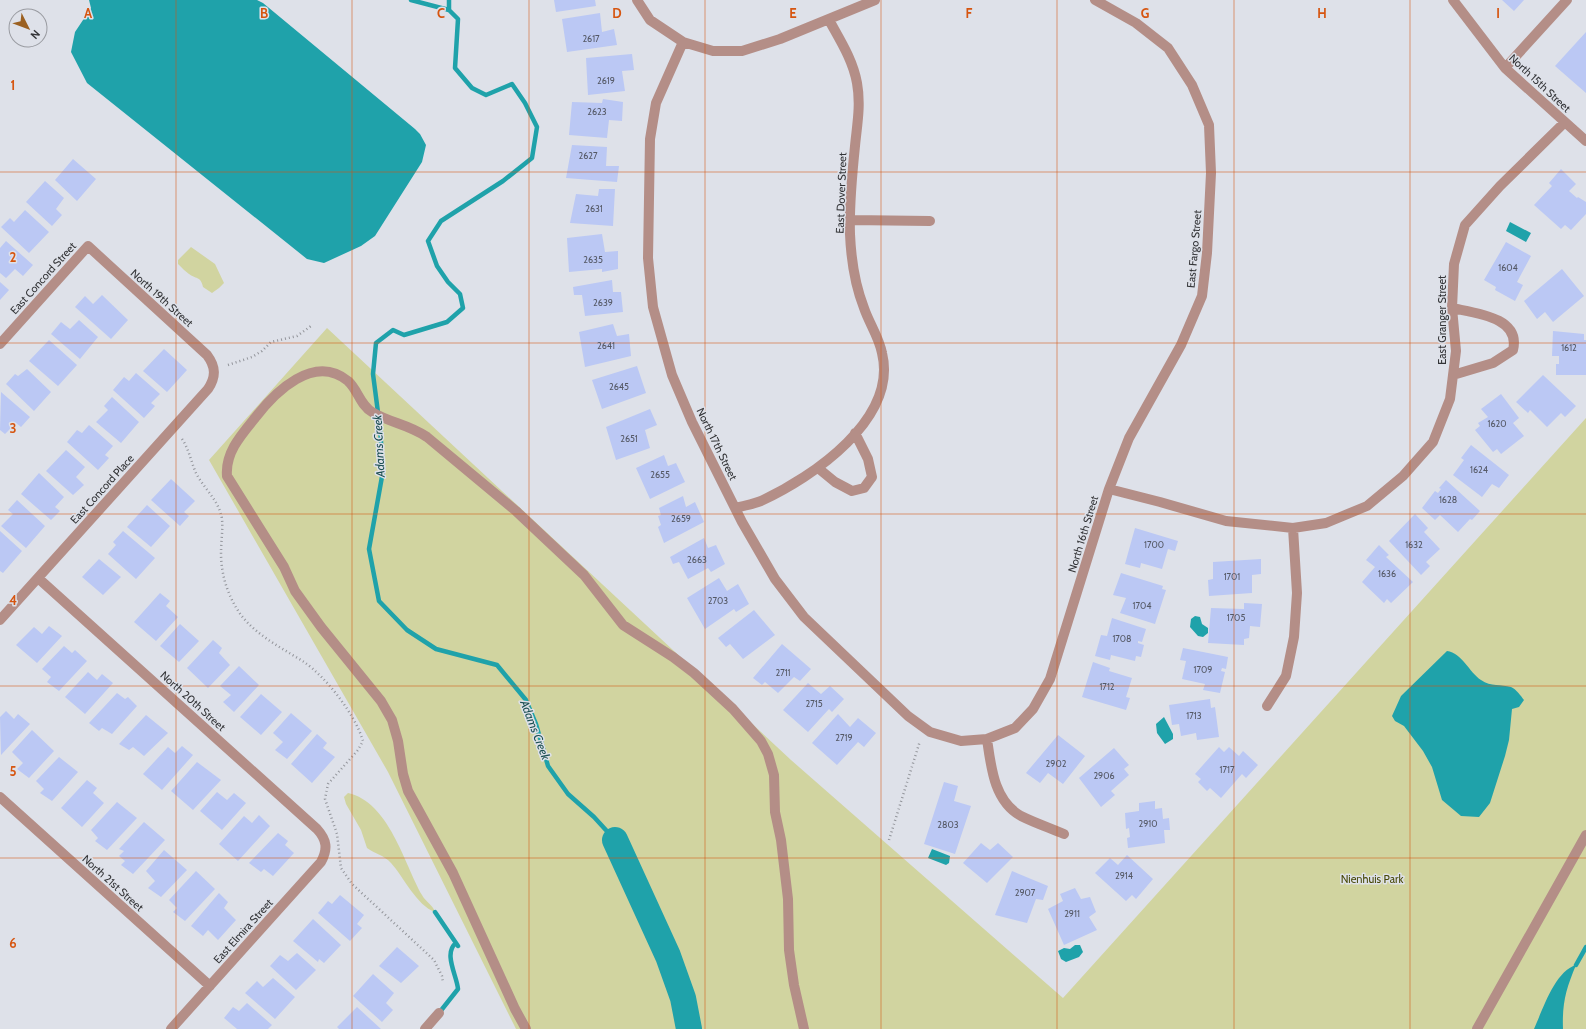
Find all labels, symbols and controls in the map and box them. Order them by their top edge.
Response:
text: A [84,5,93,21]
text: B [260,5,268,21]
text: C [437,5,445,21]
text: D [612,5,622,21]
text: E [789,5,797,21]
text: F [966,5,973,21]
text: G [1141,5,1150,21]
text: H [1317,5,1327,21]
text: I [1496,5,1500,21]
north arrow [8,8,48,48]
text: N [28,27,43,42]
house number: 2617 [582,33,600,44]
street label: North 15th Street [1506,51,1574,115]
house number: 2619 [597,75,615,86]
text: 1 [11,77,15,93]
house number: 2623 [587,106,607,117]
house number: 2627 [578,150,598,161]
street label: East Dover Street [833,152,849,234]
house number: 2631 [585,203,603,214]
street label: East Fargo Street [1184,209,1204,289]
street label: East Concord Street [7,239,79,317]
text: 2 [10,249,17,265]
house number: 2635 [583,254,603,265]
house number: 1604 [1498,262,1518,273]
street label: North 19th Street [128,266,196,330]
street label: East Granger Street [1435,275,1449,365]
house number: 2639 [593,297,613,308]
house number: 2641 [597,340,615,351]
house number: 1612 [1561,342,1577,353]
house number: 2645 [609,381,629,392]
street label: North 17th Street [693,406,741,483]
water label: Adams Creek [369,413,388,479]
house number: 1620 [1487,418,1507,429]
text: 3 [9,420,17,436]
house number: 2651 [620,433,638,444]
street label: East Concord Place [67,451,137,527]
house number: 1624 [1470,464,1488,475]
house number: 2655 [650,469,670,480]
street label: North 16th Street [1065,494,1101,574]
house number: 1628 [1439,494,1457,505]
house number: 2659 [671,513,691,524]
house number: 1700 [1144,539,1164,550]
house number: 1632 [1405,539,1423,550]
house number: 2663 [687,554,707,565]
house number: 1636 [1378,568,1396,579]
house number: 1701 [1224,571,1240,582]
text: 4 [9,592,17,608]
house number: 2703 [708,595,728,606]
house number: 1704 [1133,600,1151,611]
house number: 1705 [1227,612,1245,623]
house number: 1708 [1112,633,1132,644]
house number: 1709 [1194,664,1212,675]
house number: 2711 [775,667,791,678]
street label: North 20th Street [157,668,229,734]
house number: 1712 [1099,681,1115,692]
water label: Adams Creek [517,697,554,763]
house number: 2715 [805,698,823,709]
house number: 1713 [1186,710,1202,721]
house number: 2719 [835,732,853,743]
house number: 2902 [1046,758,1067,769]
text: 5 [10,763,17,779]
house number: 1717 [1220,764,1235,775]
house number: 2906 [1093,770,1115,781]
house number: 2910 [1138,818,1158,829]
house number: 2803 [937,819,959,830]
street label: North 21st Street [79,852,147,914]
house number: 2914 [1115,870,1133,881]
park label: Nienhuis Park [1341,872,1403,886]
house number: 2907 [1015,887,1036,898]
street label: East Elmira Street [210,896,276,966]
house number: 2911 [1064,908,1080,919]
text: 6 [9,935,17,951]

